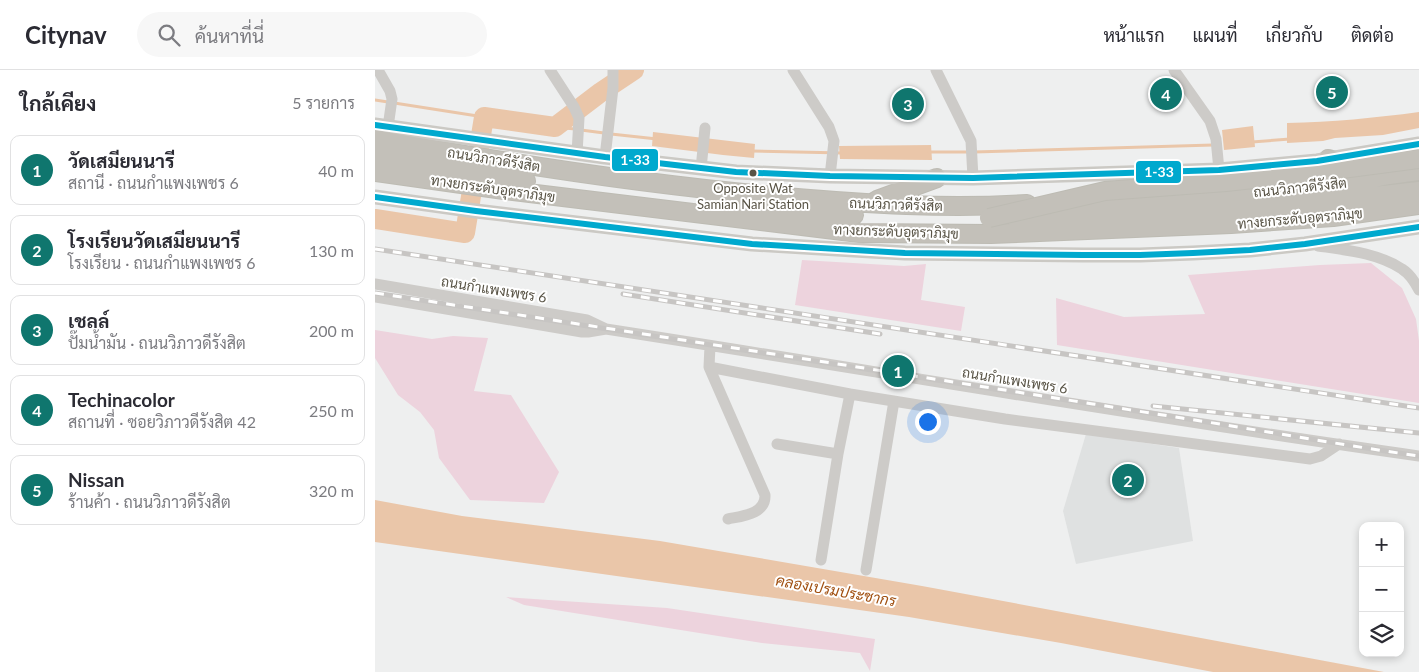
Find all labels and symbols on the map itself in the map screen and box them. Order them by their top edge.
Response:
pin: 5 [1316,73,1348,111]
pin: 4 [1150,75,1182,113]
pin: 3 [892,85,924,123]
street label: ถนนวิภาวดีรังสิต [446,143,542,175]
line badge: 1-33 [611,148,659,172]
text: 1-33 [620,151,650,168]
line badge: 1-33 [1135,160,1182,184]
text: 1-33 [1144,163,1174,180]
marker: Opposite Wat Samian Nari Station [748,168,758,178]
street label: ทางยกระดับอุตราภิมุข [429,171,556,207]
street label: ถนนวิภาวดีรังสิต [1252,174,1348,200]
place label: Opposite Wat Samian Nari Station [697,180,809,212]
street label: ถนนวิภาวดีรังสิต [849,194,943,214]
street label: ทางยกระดับอุตราภิมุข [1237,204,1364,234]
street label: ทางยกระดับอุตราภิมุข [833,220,959,244]
street label: ถนนกำแพงเพชร 6 [440,272,548,306]
pin: 1 [882,352,914,390]
street label: ถนนกำแพงเพชร 6 [961,363,1069,397]
your location [915,409,941,435]
pin: 2 [1112,461,1144,499]
water label: คลองเปรมประชากร [775,571,898,610]

